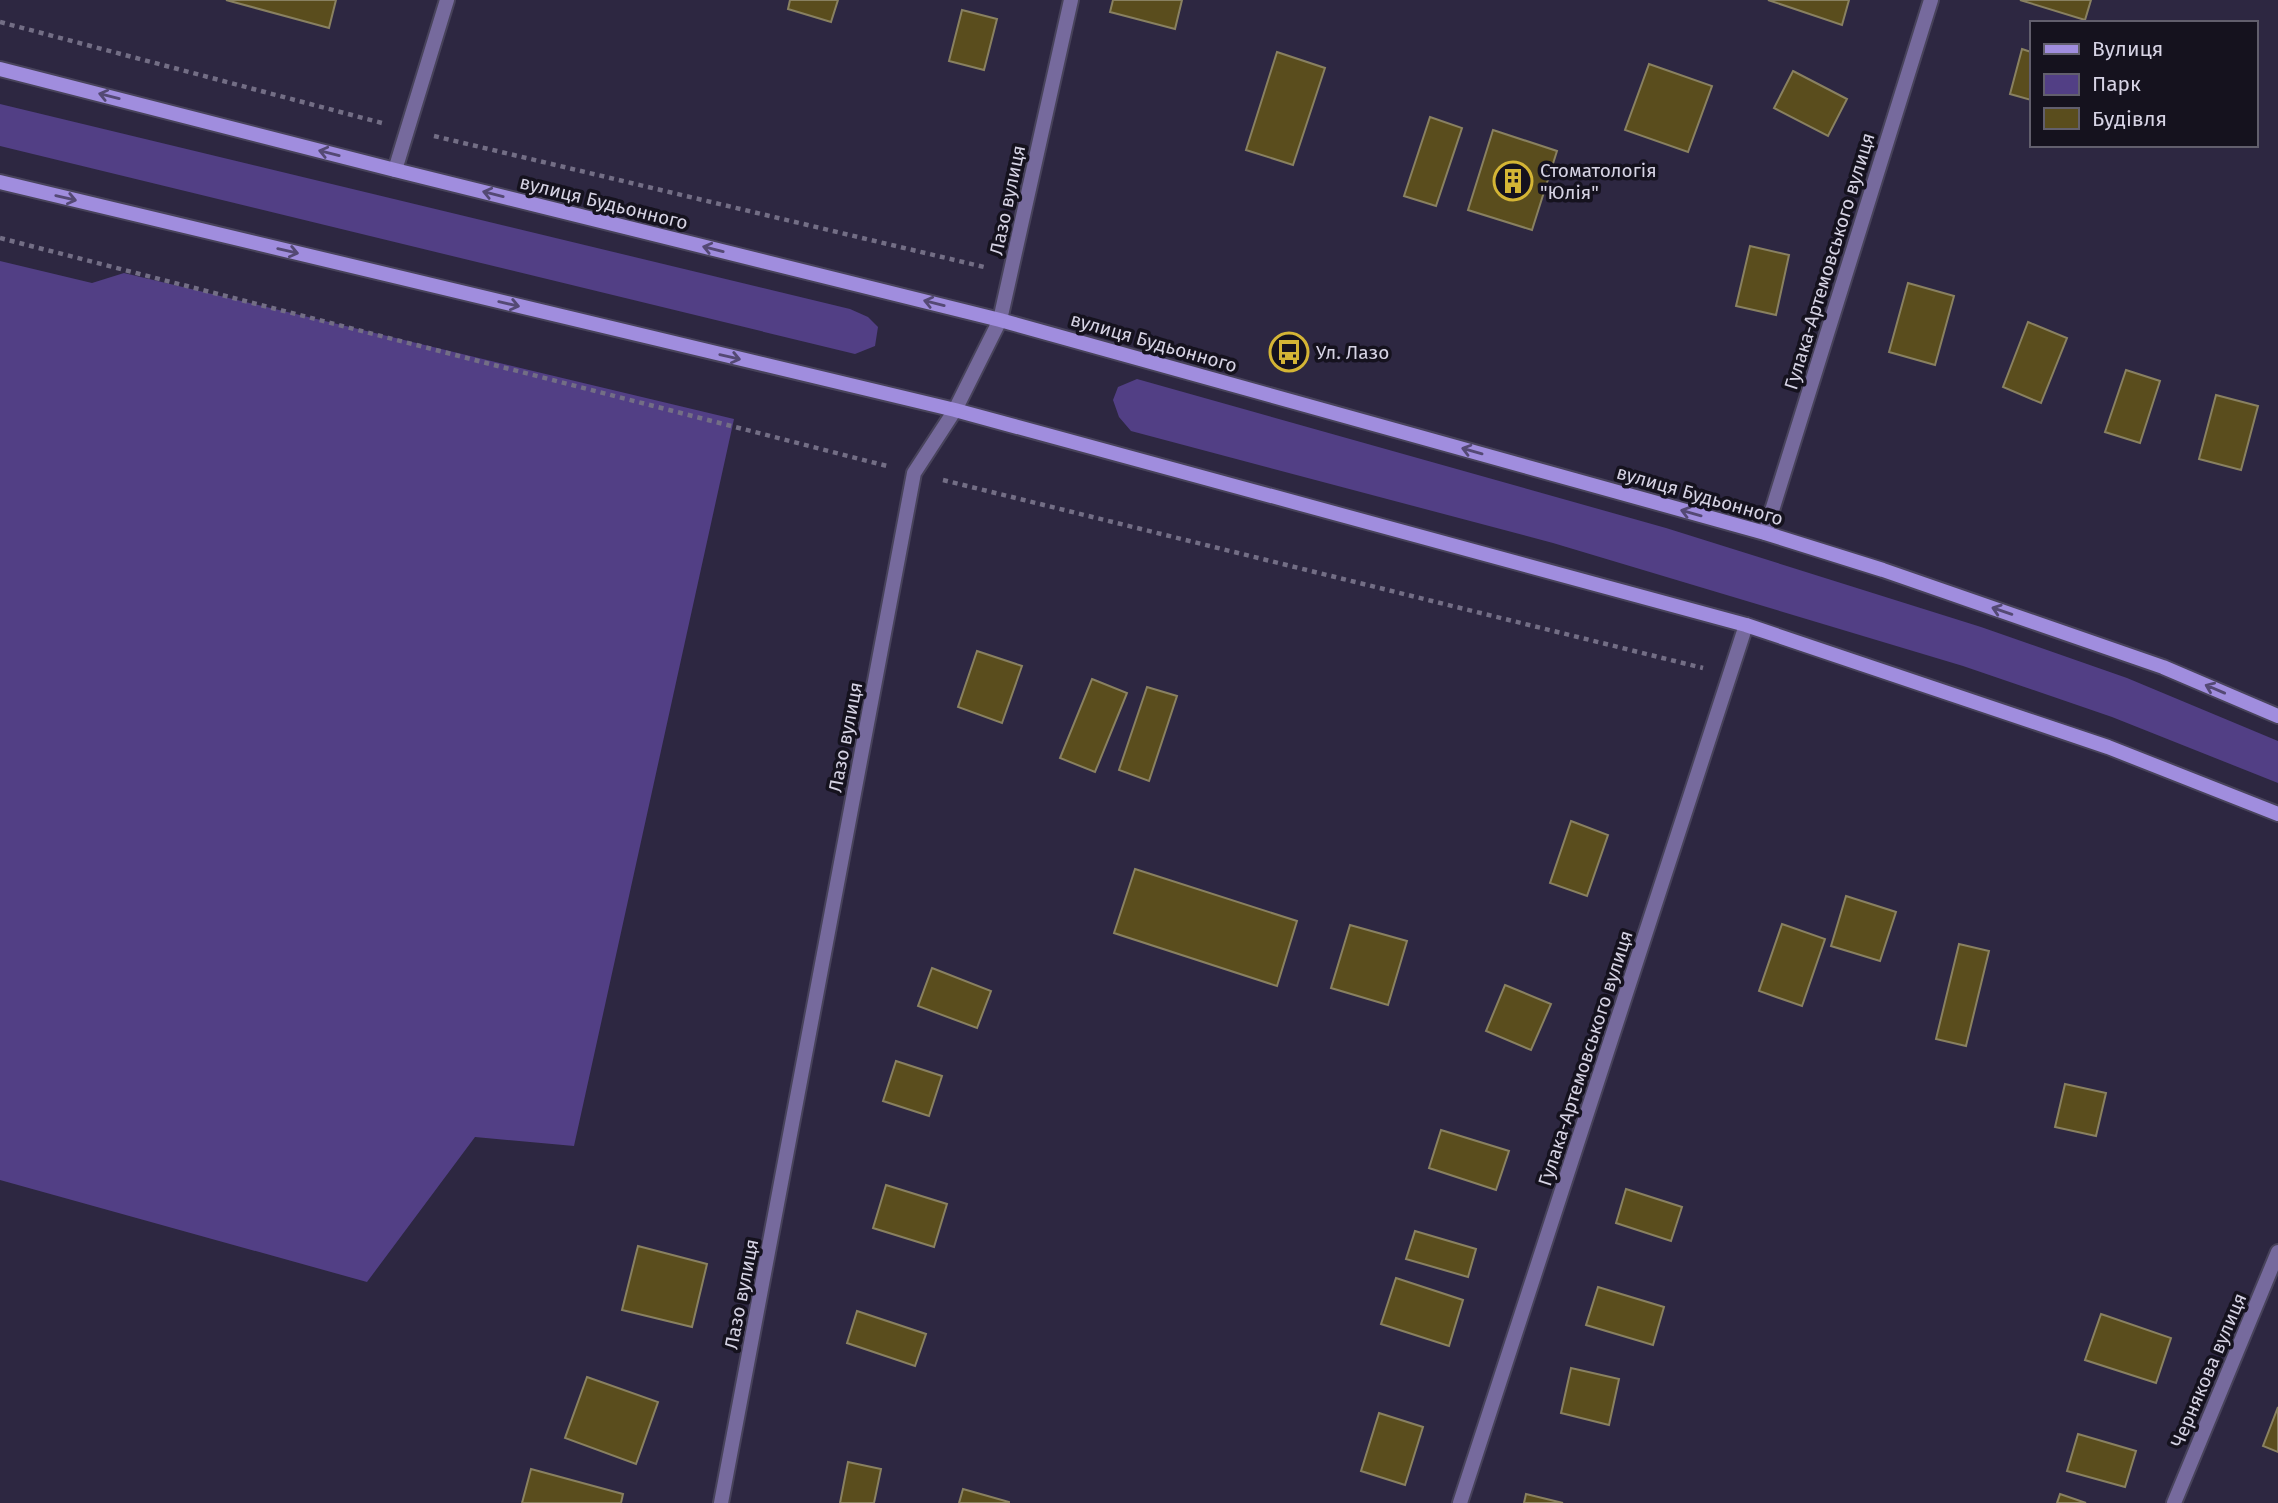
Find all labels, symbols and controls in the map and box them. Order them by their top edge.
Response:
legend [2030,21,2257,147]
text: Вулиця [2092,36,2163,62]
text: Парк [2092,71,2141,97]
one-way arrow [98,89,120,102]
text: Будівля [2092,106,2167,132]
street label: Гулака-Артемовського вулиця [1779,130,1880,392]
street label: Лазо вулиця [985,143,1030,257]
one-way arrow [318,146,341,159]
place label: Стоматологія "Юлія" [1540,159,1657,204]
building icon: Стоматологія "Юлія" [1492,160,1534,202]
street label: вулиця Будьонного [517,170,690,235]
one-way arrow [482,187,504,200]
one-way arrow [54,192,77,205]
one-way arrow [702,241,725,255]
one-way arrow [276,245,299,258]
one-way arrow [923,296,946,309]
one-way arrow [497,298,520,311]
street label: вулиця Будьонного [1068,308,1240,377]
bus stop icon: Ул. Лазо [1268,331,1310,373]
place label: Ул. Лазо [1316,341,1389,364]
one-way arrow [718,350,741,364]
one-way arrow [1461,444,1483,457]
street label: вулиця Будьонного [1614,461,1786,530]
one-way arrow [1681,505,1703,518]
one-way arrow [1991,604,2013,616]
street label: Лазо вулиця [824,680,867,794]
one-way arrow [2205,682,2226,695]
street label: Гулака-Артемовського вулиця [1533,927,1638,1189]
street label: Лазо вулиця [720,1237,763,1351]
street label: Чернякова вулиця [2166,1290,2251,1451]

